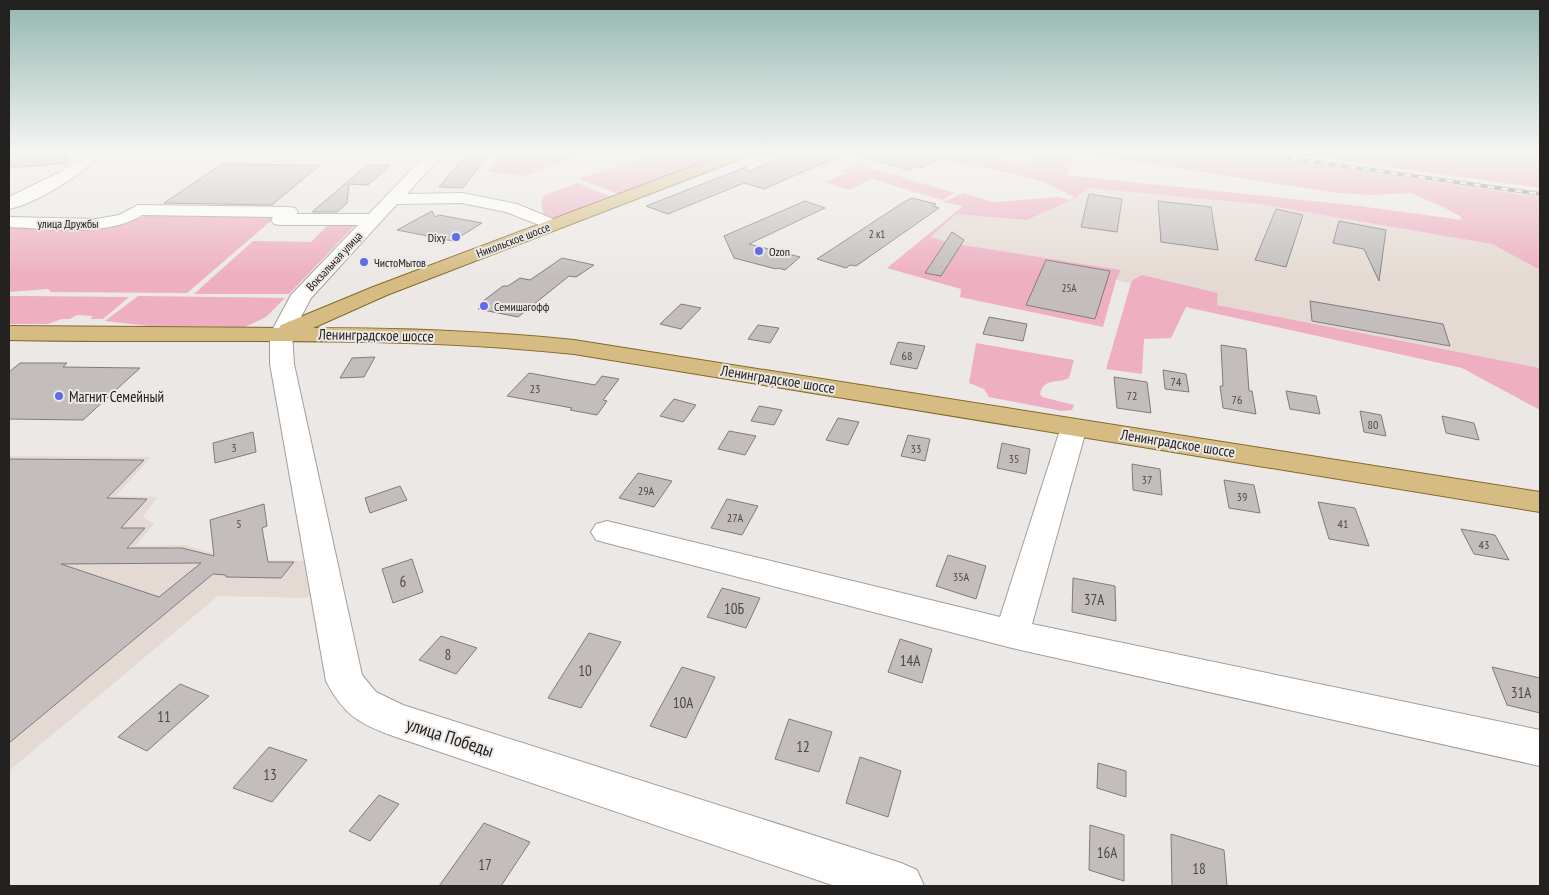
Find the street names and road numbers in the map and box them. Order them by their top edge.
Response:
street label: улица Дружбы [37,216,99,231]
street label: Никольское шоссе [474,219,552,261]
street label: Вокзальная улица [303,228,365,294]
street label: Ленинградское шоссе [317,324,434,346]
street label: Ленинградское шоссе [718,360,837,397]
street label: Ленинградское шоссе [1118,424,1237,461]
street label: улица Победы [403,712,497,762]

